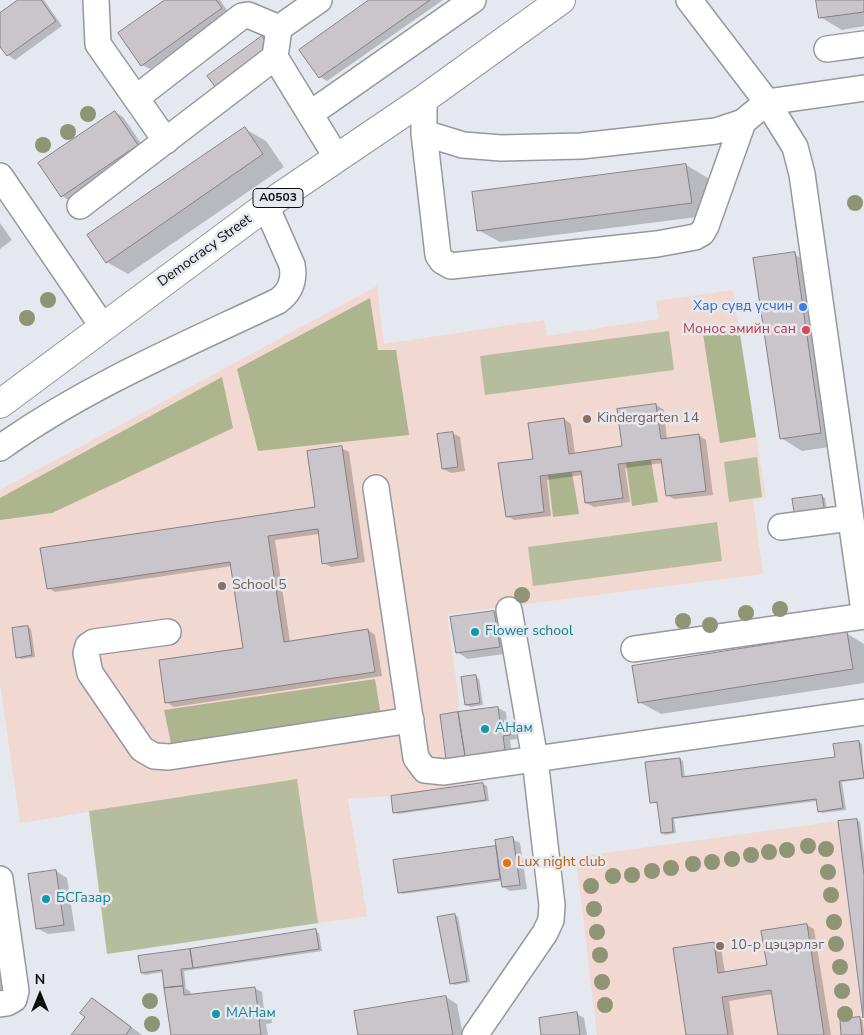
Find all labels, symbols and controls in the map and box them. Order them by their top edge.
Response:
road number: A0503 [253,188,303,208]
street label: Democracy Street [155,211,255,291]
place label: Хар сувд үсчин [693,299,793,315]
marker: Хар сувд үсчин [797,301,809,313]
place label: Монос эмийн сан [683,322,796,338]
marker: Монос эмийн сан [800,324,812,336]
place label: Kindergarten 14 [597,411,699,427]
marker: Kindergarten 14 [581,413,593,425]
place label: School 5 [232,578,287,594]
marker: School 5 [216,580,228,592]
place label: Flower school [485,624,573,640]
marker: Flower school [469,626,481,638]
place label: АНам [495,721,533,737]
marker: АНам [479,723,491,735]
place label: Lux night club [517,855,606,871]
marker: Lux night club [501,857,513,869]
place label: БСГазар [56,891,111,907]
marker: БСГазар [40,893,52,905]
place label: 10-р цэцэрлэг [730,938,824,954]
marker: 10-р цэцэрлэг [714,940,726,952]
north arrow [15,970,65,1020]
text: N [35,970,45,989]
place label: МАНам [226,1006,276,1022]
marker: МАНам [210,1008,222,1020]

